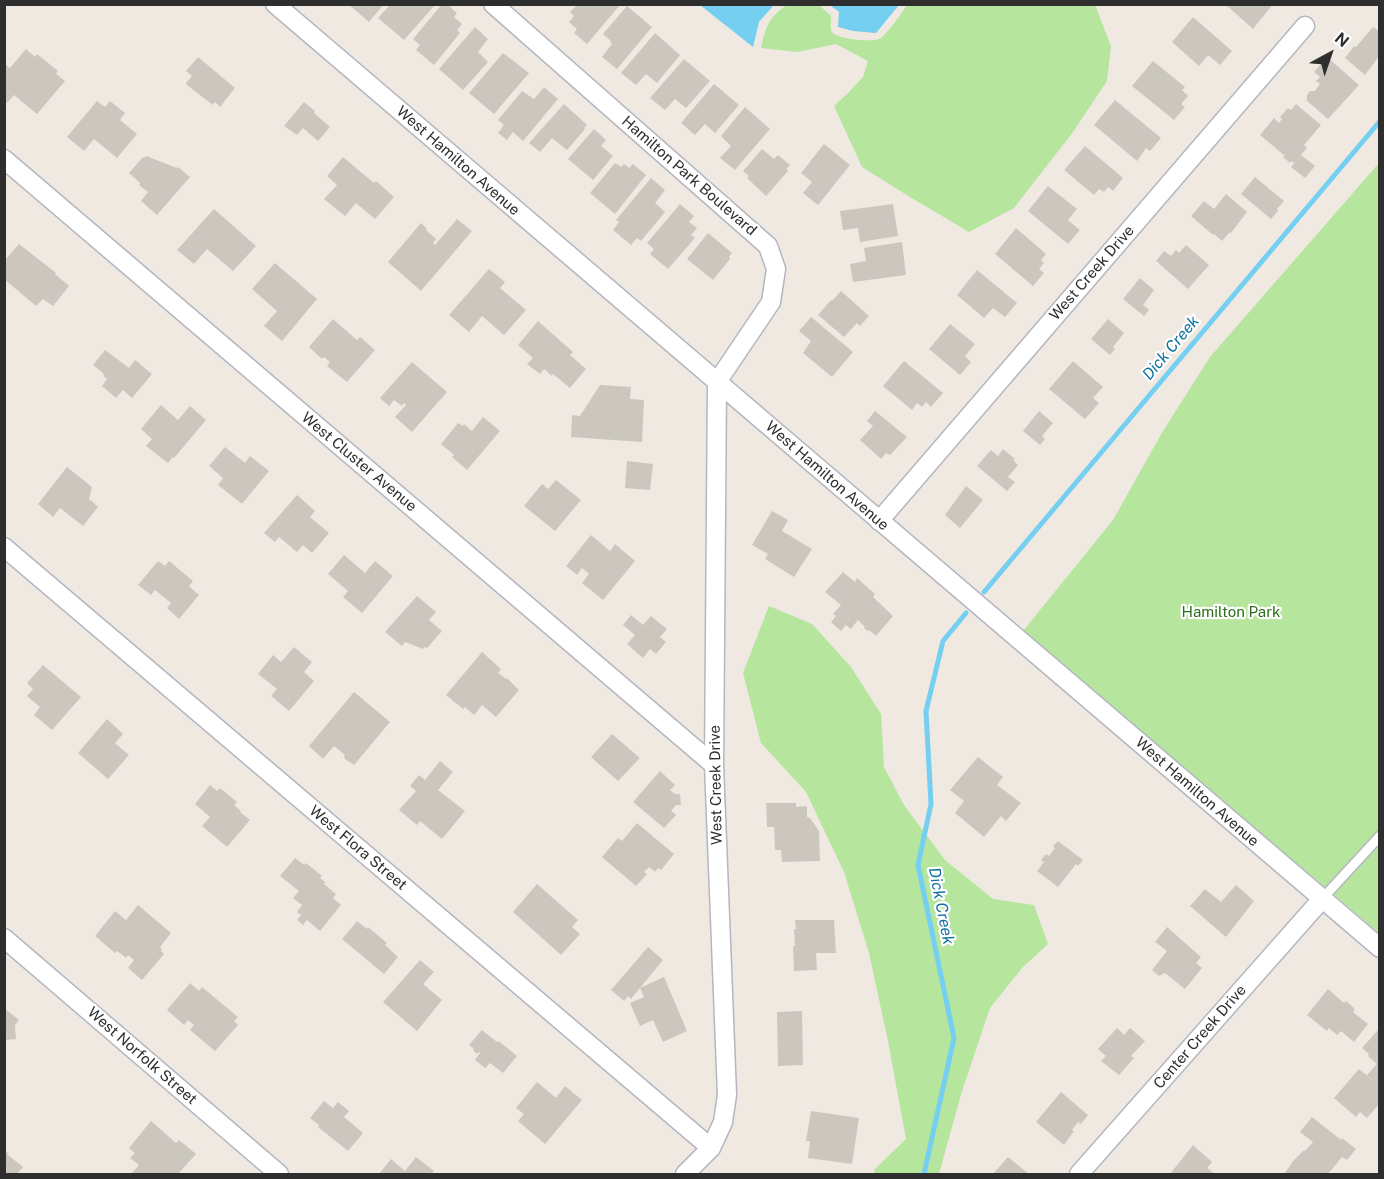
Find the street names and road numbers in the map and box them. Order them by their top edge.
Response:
street label: West Hamilton Avenue [393,103,523,219]
street label: Hamilton Park Boulevard [618,113,760,239]
street label: West Creek Drive [1046,222,1138,324]
street label: West Cluster Avenue [298,409,420,515]
street label: West Hamilton Avenue [762,418,892,534]
street label: West Creek Drive [706,725,726,845]
street label: West Hamilton Avenue [1132,734,1262,850]
street label: West Flora Street [306,802,410,894]
street label: Center Creek Drive [1150,981,1250,1093]
street label: West Norfolk Street [84,1004,200,1108]

